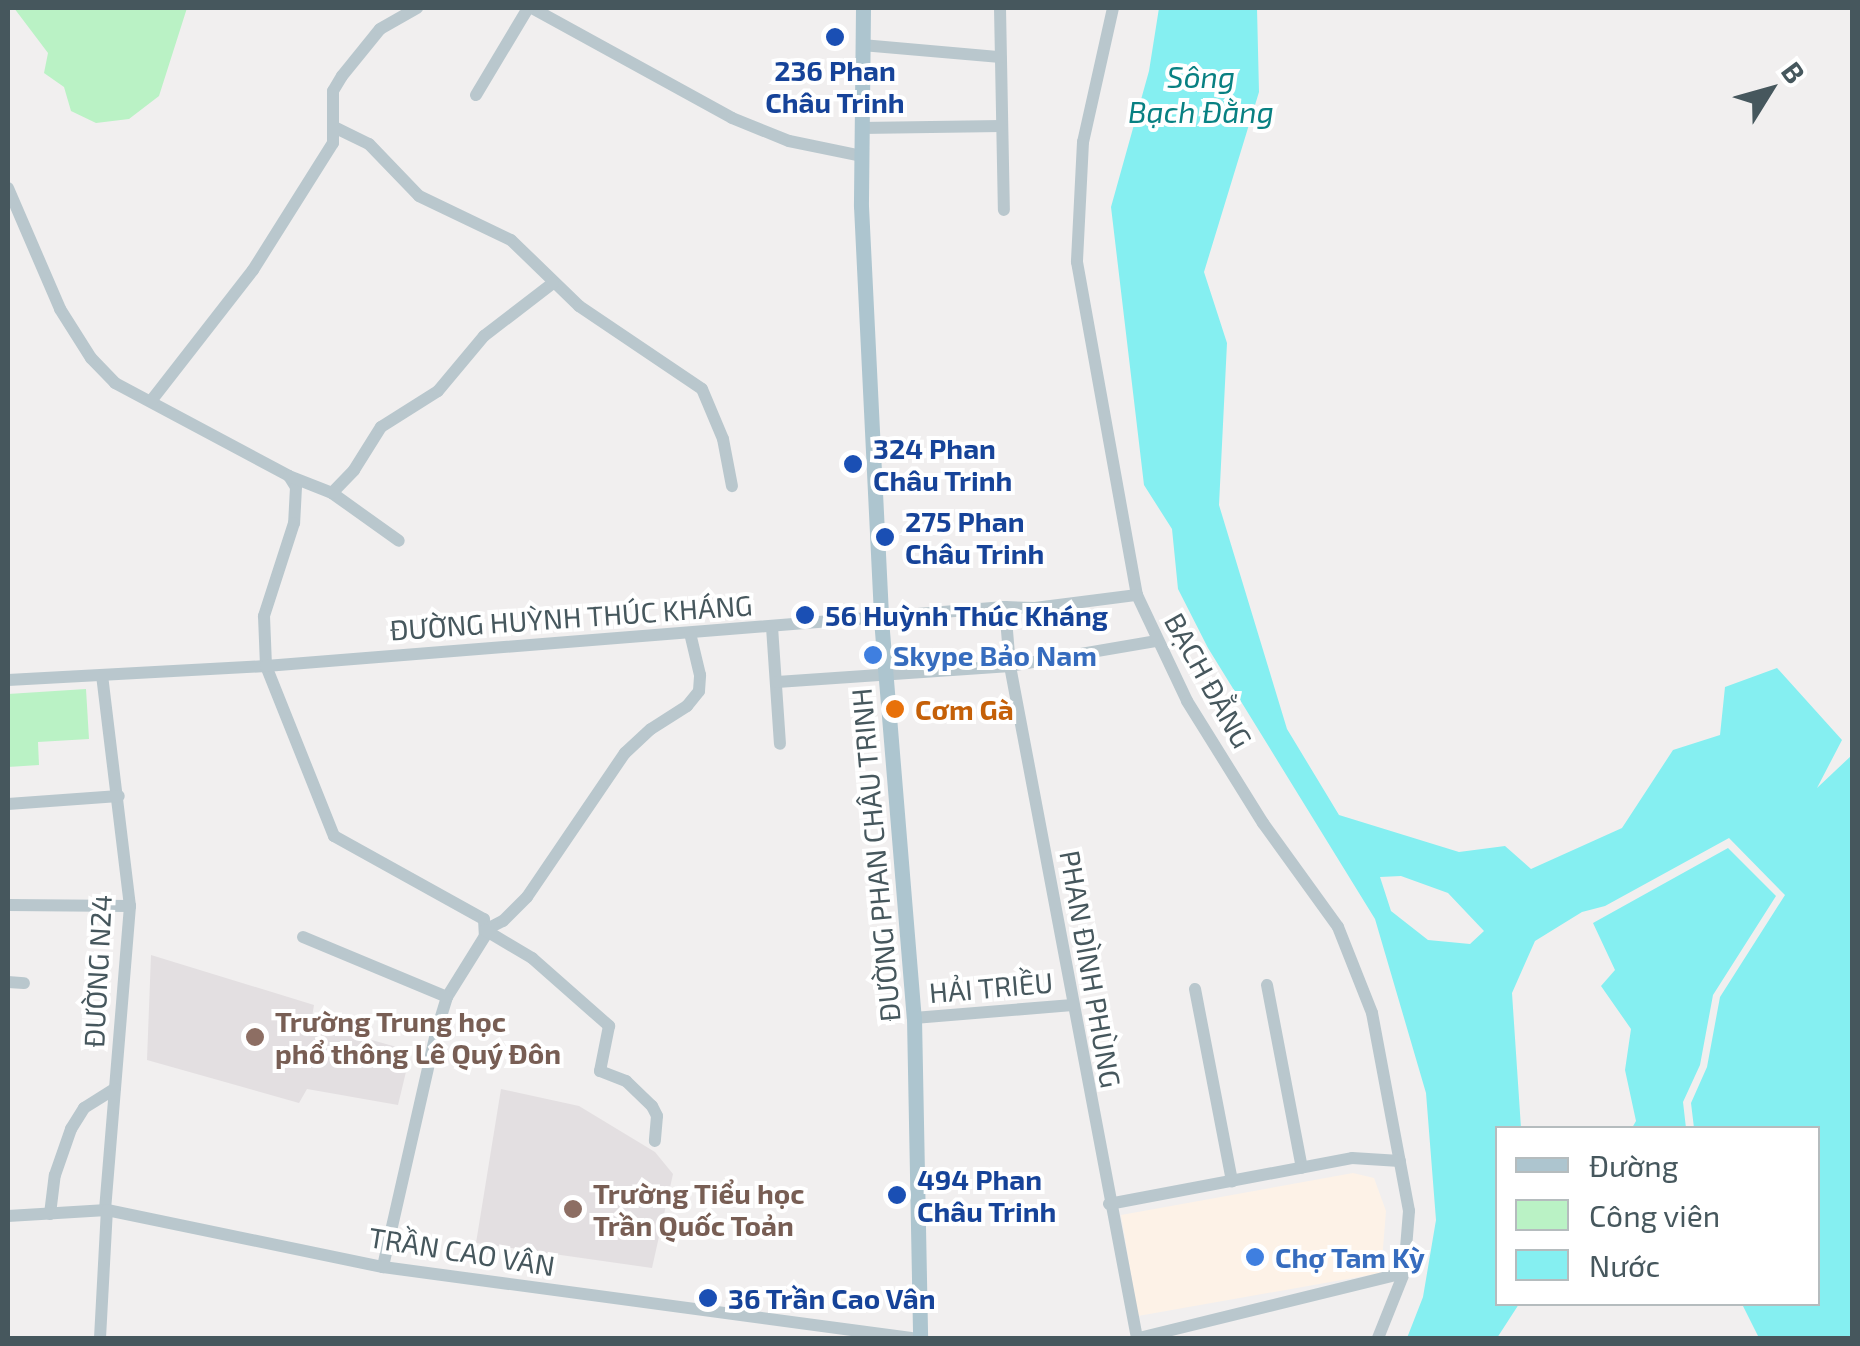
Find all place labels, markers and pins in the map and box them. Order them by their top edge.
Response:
marker: 236 Phan Châu Trinh [824,26,846,48]
place label: 236 Phan Châu Trinh [765,53,905,119]
place label: 324 Phan Châu Trinh [873,431,1013,497]
marker: 324 Phan Châu Trinh [842,453,864,475]
place label: 275 Phan Châu Trinh [905,504,1045,570]
marker: 275 Phan Châu Trinh [874,526,896,548]
place label: 56 Huỳnh Thúc Kháng [825,598,1109,632]
marker: 56 Huỳnh Thúc Kháng [794,604,816,626]
place label: Skype Bảo Nam [893,638,1097,672]
marker: Skype Bảo Nam [862,644,884,666]
place label: Cơm Gà [915,692,1014,726]
marker: Cơm Gà [884,698,906,720]
place label: Trường Trung học phổ thông Lê Quý Đôn [275,1004,562,1070]
marker: Trường Trung học phổ thông Lê Quý Đôn [244,1026,266,1048]
place label: 494 Phan Châu Trinh [917,1162,1057,1228]
place label: Trường Tiểu học Trần Quốc Toản [593,1176,805,1242]
marker: 494 Phan Châu Trinh [886,1184,908,1206]
marker: Trường Tiểu học Trần Quốc Toản [562,1198,584,1220]
place label: Chợ Tam Kỳ [1275,1240,1425,1274]
marker: Chợ Tam Kỳ [1244,1246,1266,1268]
place label: 36 Trần Cao Vân [728,1281,937,1315]
marker: 36 Trần Cao Vân [697,1287,719,1309]

